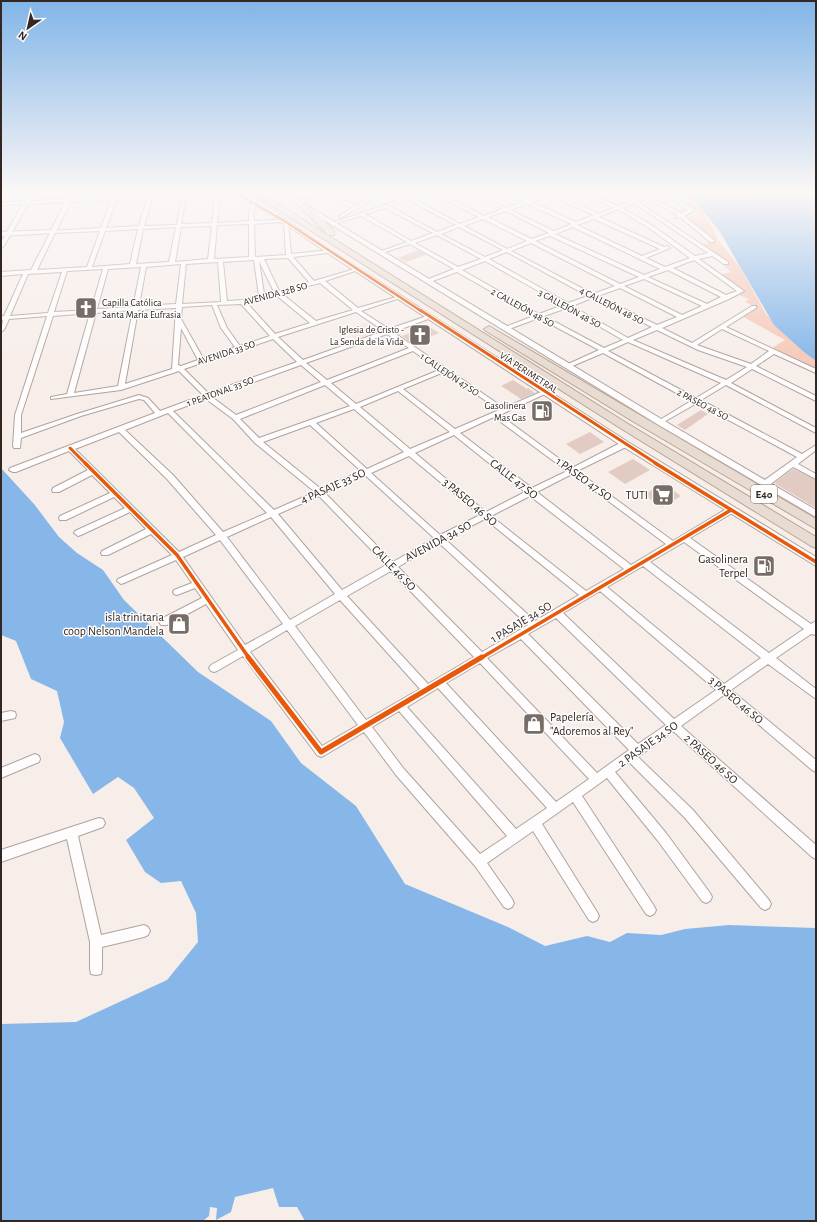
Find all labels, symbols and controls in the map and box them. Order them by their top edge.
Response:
north arrow [8,8,48,48]
text: N [16,29,29,43]
street label: AVENIDA 32B SO [242,281,308,307]
street label: 4 CALLEJÓN 48 SO [578,284,646,326]
street label: 2 CALLEJÓN 48 SO [489,285,557,329]
street label: 3 CALLEJÓN 48 SO [537,286,603,330]
church icon: Capilla Católica Santa María Eufrasia [73,295,99,321]
place label: Capilla Católica Santa María Eufrasia [102,298,181,320]
church icon: Iglesia de Cristo - La Senda de la Vida [407,322,433,348]
place label: Iglesia de Cristo - La Senda de la Vida [330,325,404,347]
street label: AVENIDA 33 SO [196,339,257,367]
street label: VÍA PERIMETRAL [498,349,561,396]
street label: 1 CALLEJÓN 47 SO [418,350,482,398]
street label: 1 PEATONAL 33 SO [185,375,255,409]
street label: 2 PASEO 48 SO [675,387,730,423]
fuel station icon: Gasolinera Mas Gas [529,398,555,424]
place label: Gasolinera Mas Gas [484,401,526,423]
street label: 1 PASEO 47 SO [554,455,614,503]
street label: CALLE 47 SO [488,457,540,501]
street label: 4 PASAJE 33 SO [299,466,368,506]
street label: 3 PASEO 46 SO [440,476,500,528]
supermarket icon: TUTI [650,482,676,508]
road number: E40 [751,485,777,503]
place label: TUTI [626,489,648,501]
street label: AVENIDA 34 SO [403,518,473,563]
street label: CALLE 46 SO [370,543,419,593]
place label: Gasolinera Terpel [698,553,748,579]
fuel station icon: Gasolinera Terpel [751,553,777,579]
street label: 1 PASAJE 34 SO [488,599,554,645]
place label: isla trinitaria coop Nelson Mandela [63,611,164,637]
shop icon: isla trinitaria coop Nelson Mandela [166,611,192,637]
street label: 3 PASEO 46 SO [706,674,766,726]
shop icon: Papelería "Adoremos al Rey" [521,711,547,737]
place label: Papelería "Adoremos al Rey" [550,711,633,738]
street label: 2 PASAJE 34 SO [616,719,680,769]
street label: 2 PASEO 46 SO [682,732,740,786]

